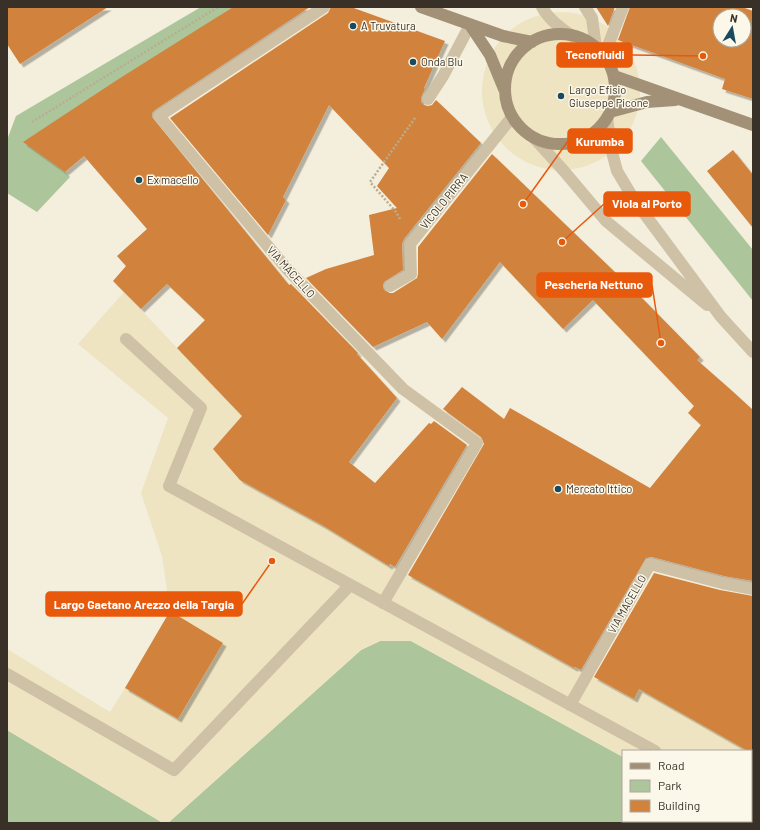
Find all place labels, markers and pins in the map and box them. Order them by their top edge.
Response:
place label: A Truvatura [361,19,416,32]
marker: A Truvatura [348,21,358,31]
callout: Tecnofluidi [557,43,632,67]
place label: Onda Blu [421,55,463,68]
marker: Onda Blu [408,57,418,67]
place label: Largo Efisio Giuseppe Picone [569,83,649,109]
marker: Largo Efisio Giuseppe Picone [556,91,566,101]
callout: Kurumba [568,129,632,153]
place label: Ex macello [147,173,198,186]
marker: Ex macello [134,175,144,185]
callout: Viola al Porto [604,192,690,216]
callout: Pescheria Nettuno [537,273,652,297]
place label: Mercato Ittico [566,482,632,495]
marker: Mercato Ittico [553,484,563,494]
callout: Largo Gaetano Arezzo della Targia [46,592,242,616]

